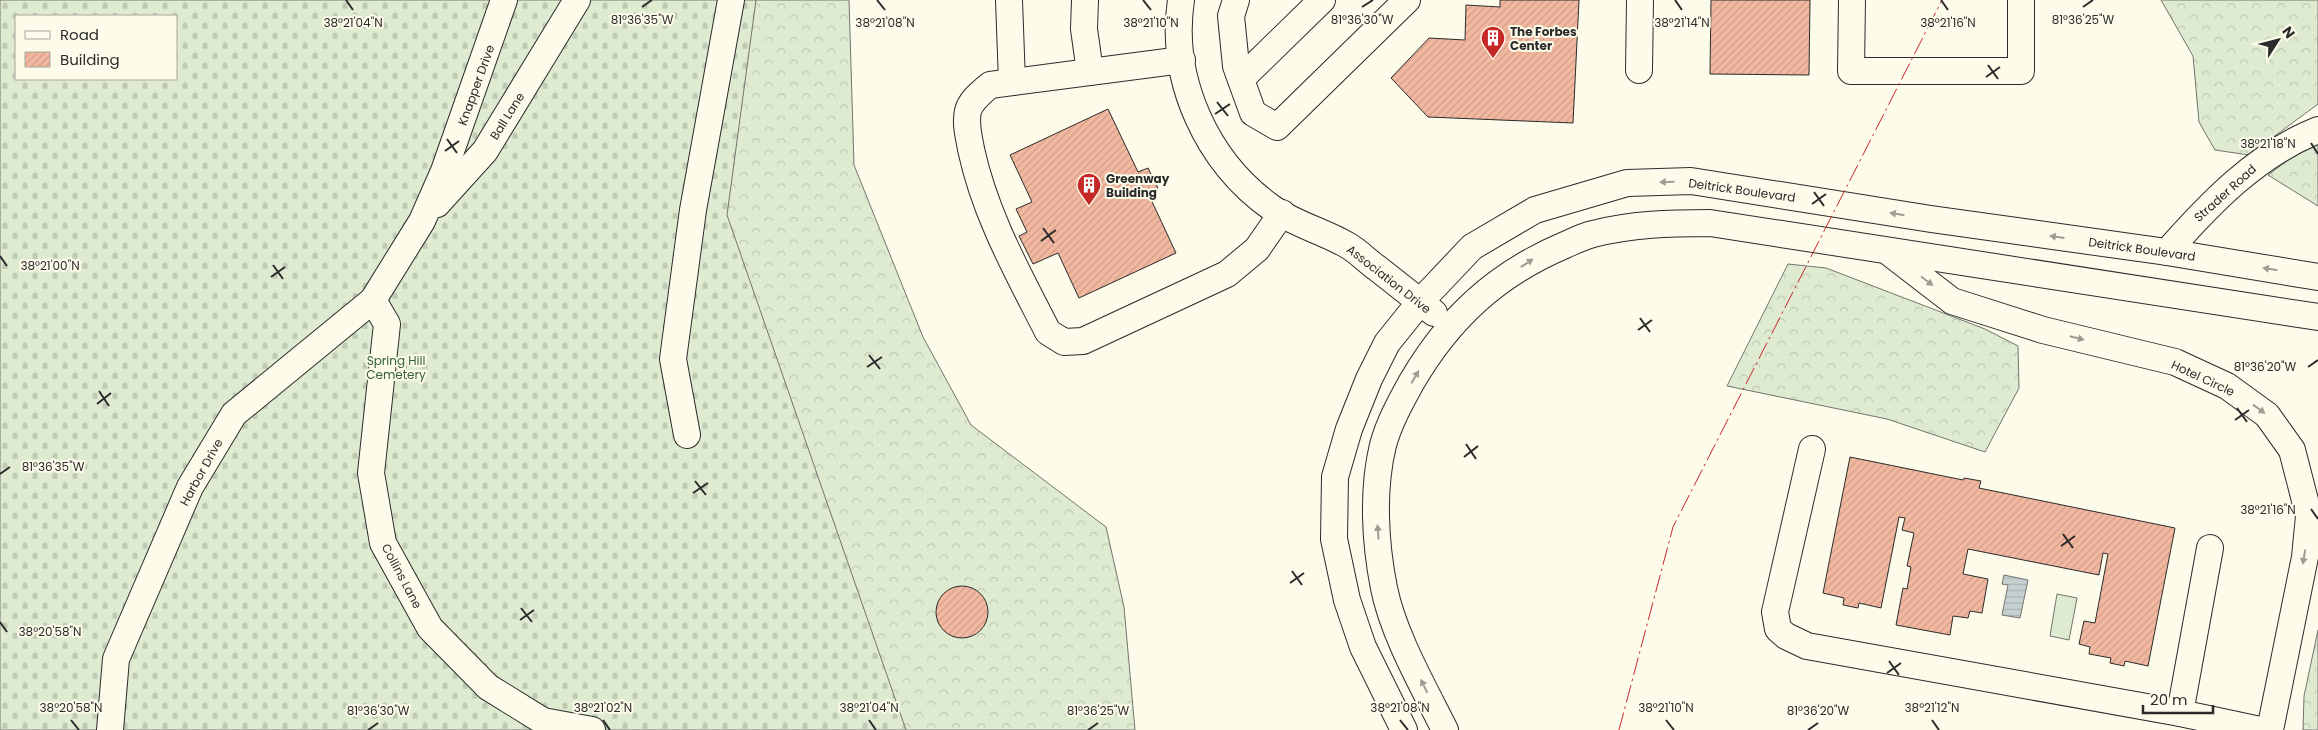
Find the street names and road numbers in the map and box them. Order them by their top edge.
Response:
street label: Knapper Drive [454,42,498,128]
street label: Ball Lane [486,89,528,143]
street label: Strader Road [2190,160,2260,226]
street label: Deitrick Boulevard [1687,174,1797,206]
street label: Deitrick Boulevard [2087,233,2197,265]
street label: Association Drive [1343,241,1435,317]
street label: Hotel Circle [2168,356,2238,400]
street label: Harbor Drive [176,435,226,509]
street label: Collins Lane [378,540,426,612]

